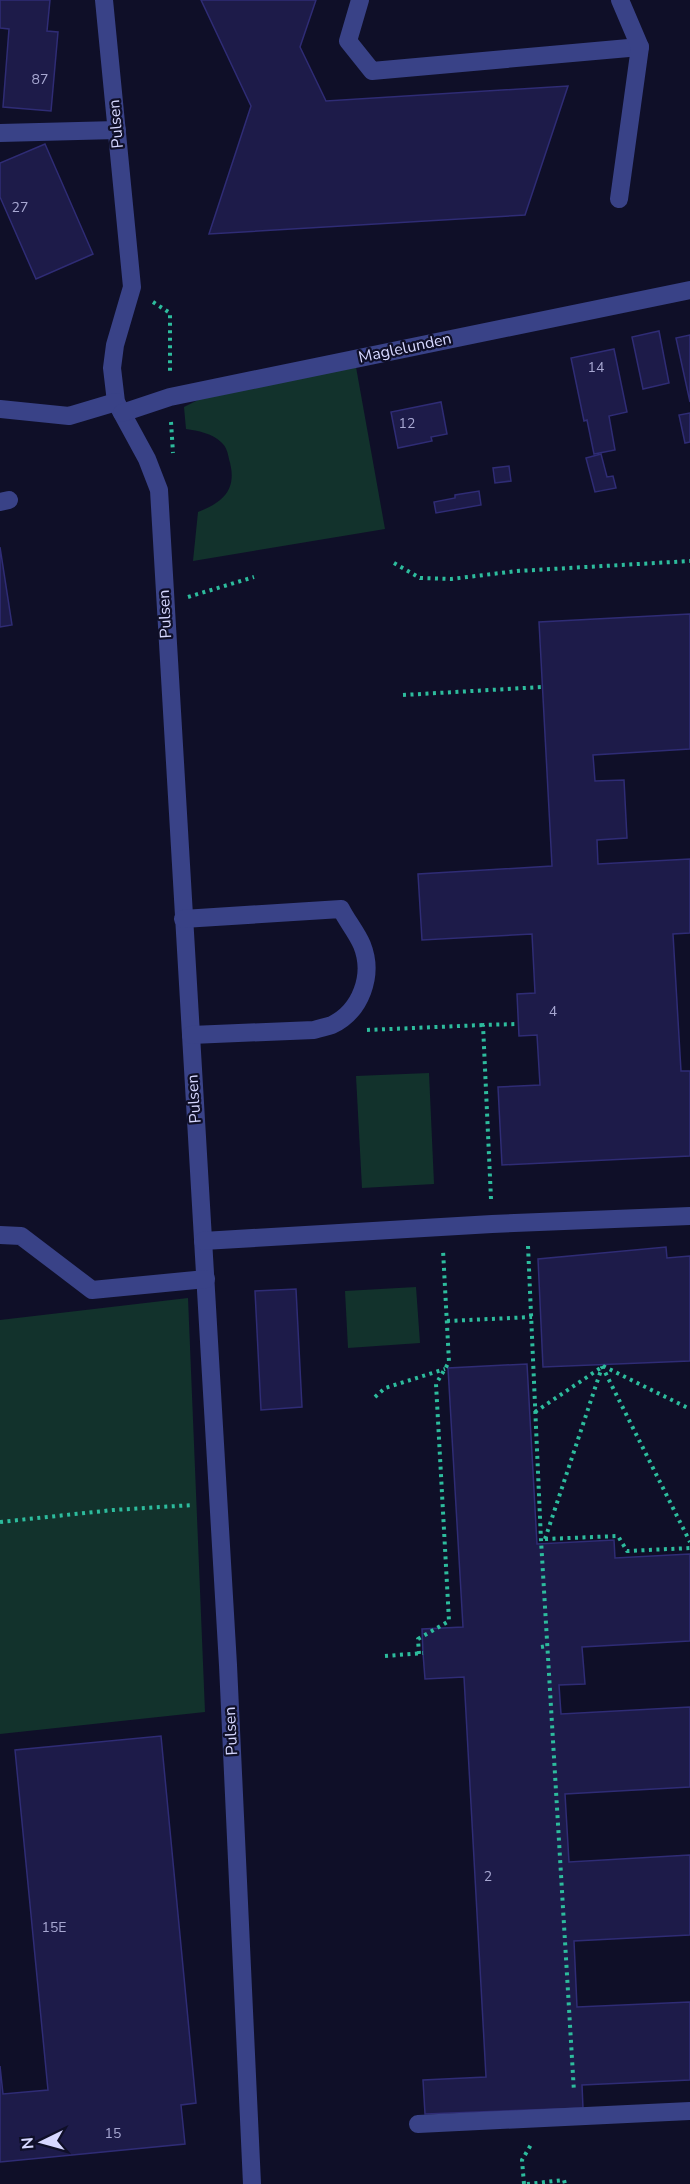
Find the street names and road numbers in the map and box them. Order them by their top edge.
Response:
street label: Pulsen [103,99,129,149]
street label: Maglelunden [357,327,453,369]
street label: Pulsen [153,589,177,639]
street label: Pulsen [181,1074,207,1124]
street label: Pulsen [219,1706,243,1756]

